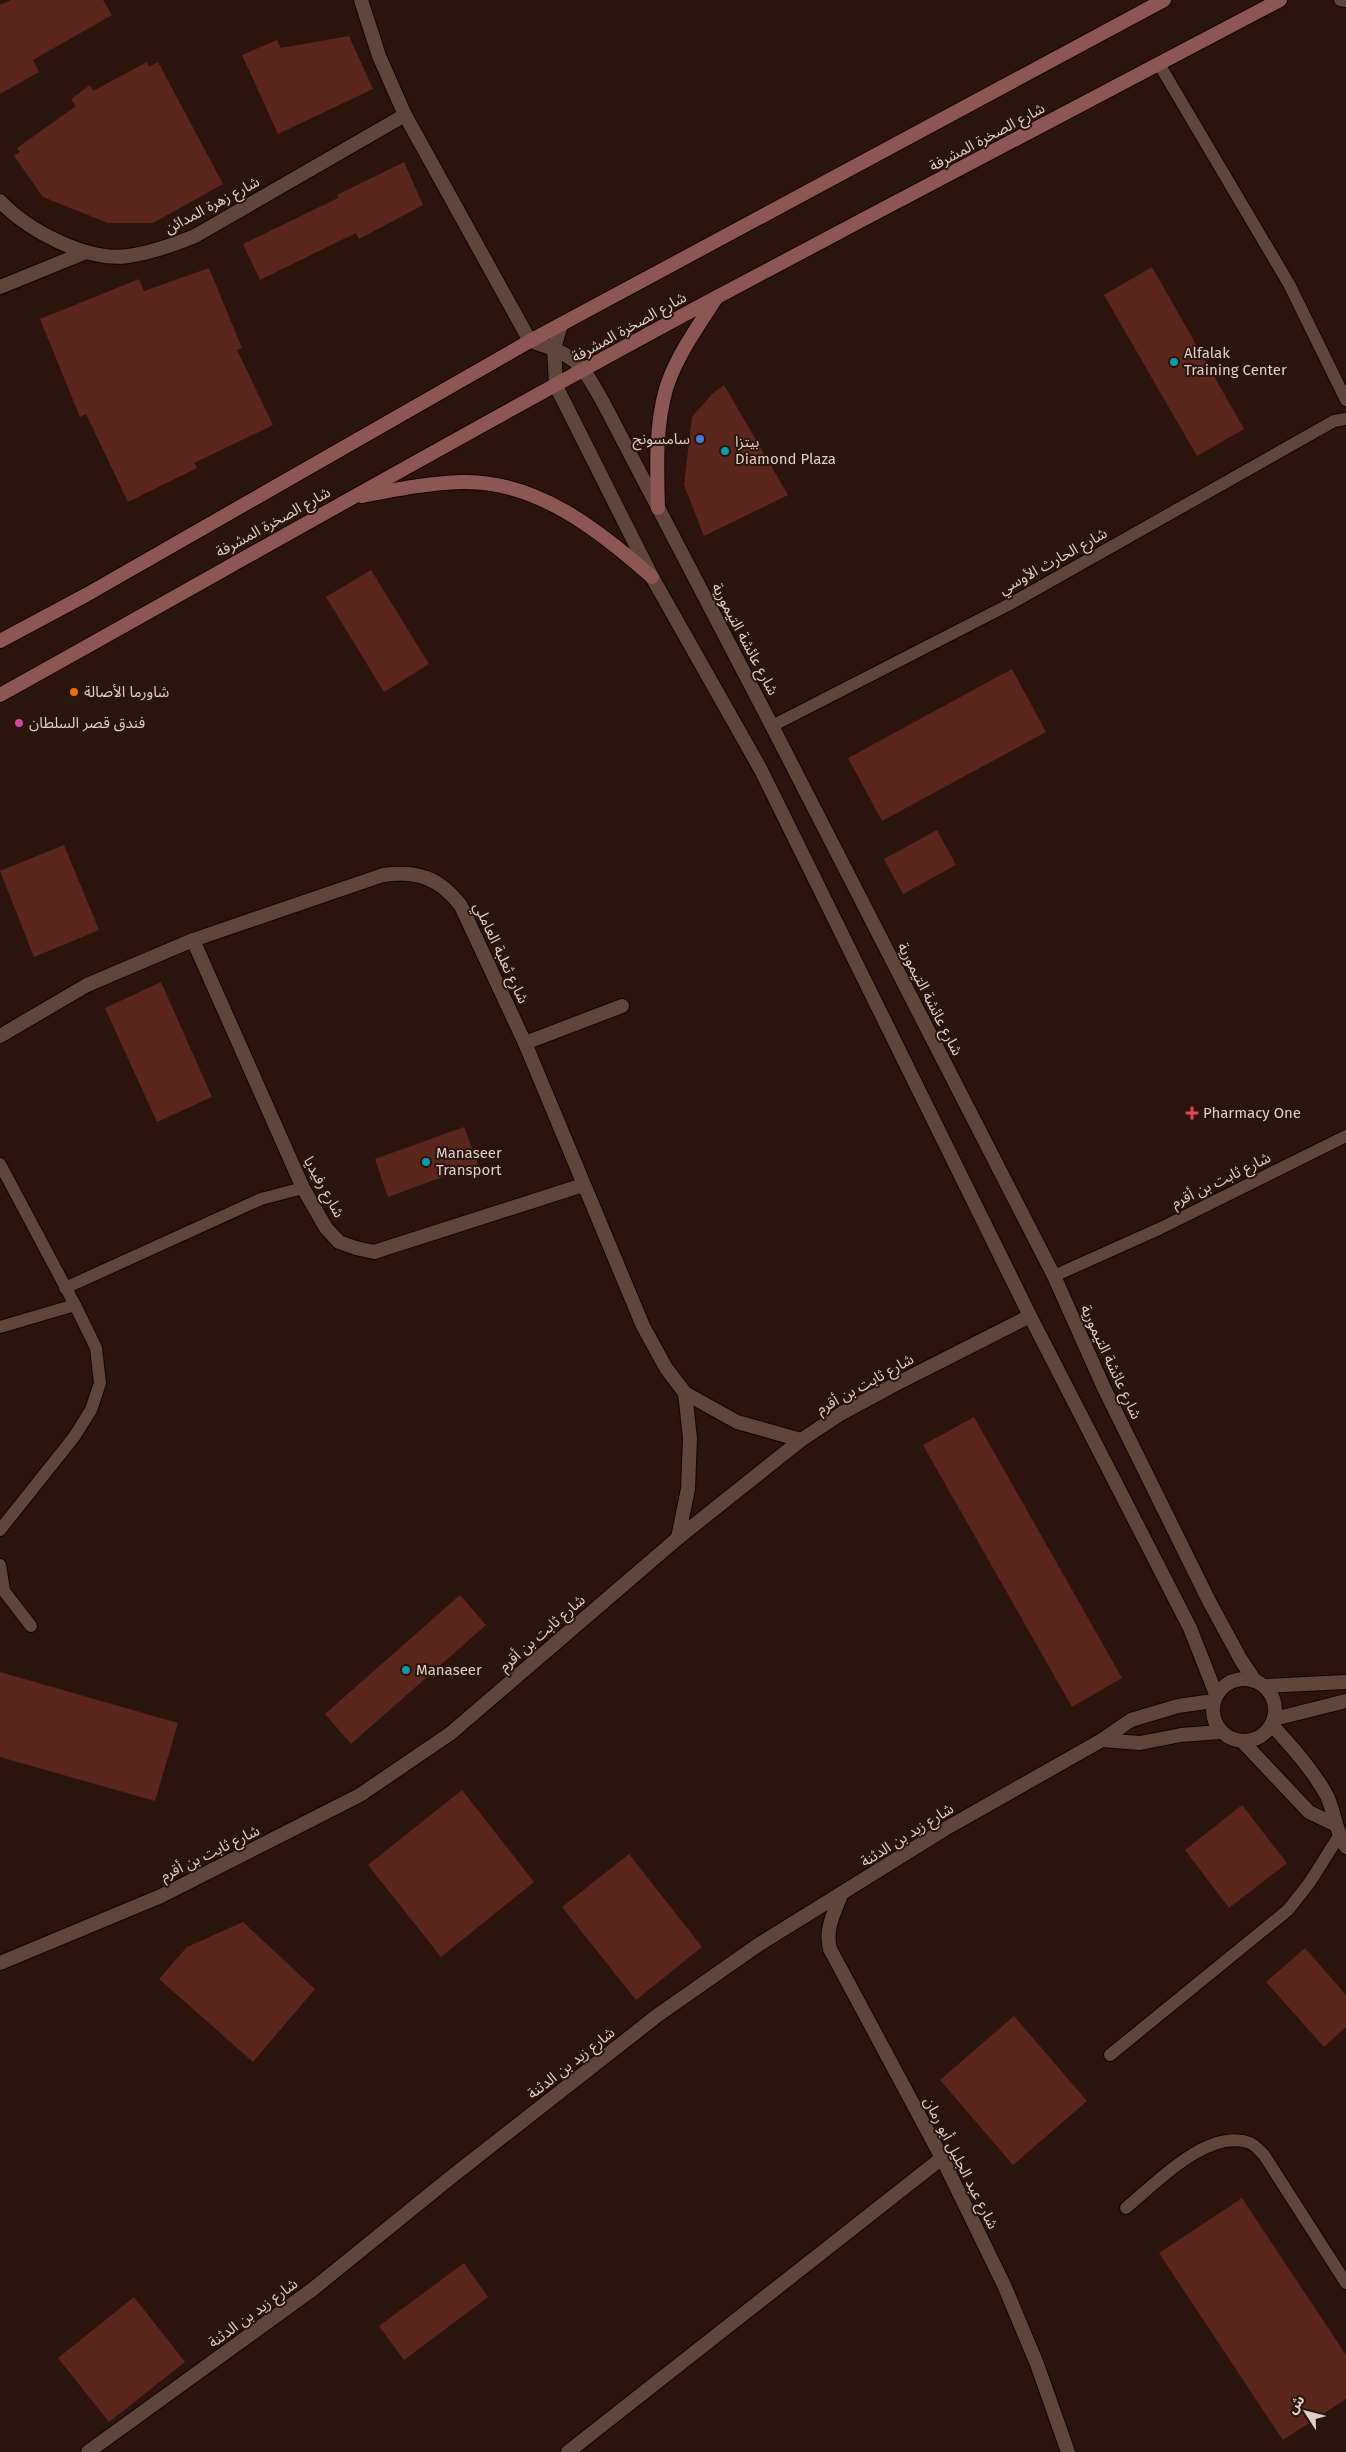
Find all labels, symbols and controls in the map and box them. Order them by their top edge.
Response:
street label: شارع الصخرة المشرفة [926,99,1049,178]
street label: شارع زهرة المدائن [162,172,264,240]
street label: شارع الصخرة المشرفة [569,288,691,369]
place label: Alfalak Training Center [1184,344,1287,379]
marker: Alfalak Training Center [1168,356,1180,368]
place label: سامسونج [632,430,690,451]
marker: سامسونج [694,433,706,445]
place label: بيتزا Diamond Plaza [735,433,836,468]
marker: بيتزا Diamond Plaza [719,445,731,457]
street label: شارع الصخرة المشرفة [213,483,335,564]
street label: شارع الحارث الأوسي [996,524,1112,601]
street label: شارع عائشة التيمورية [705,580,782,700]
place label: شاورما الأصالة [84,683,170,701]
marker: شاورما الأصالة [68,686,80,698]
place label: فندق قصر السلطان [29,714,146,732]
marker: فندق قصر السلطان [13,717,25,729]
street label: شارع ثعلبة العاملي [467,900,532,1008]
street label: شارع عائشة التيمورية [891,939,966,1060]
place label: Pharmacy One [1203,1104,1301,1122]
marker: Pharmacy One [1185,1106,1199,1120]
place label: Manaseer Transport [436,1144,502,1179]
street label: شارع ثابت بن أقرم [1168,1148,1275,1215]
street label: شارع رفيديا [297,1153,348,1222]
marker: Manaseer Transport [420,1156,432,1168]
street label: شارع عائشة التيمورية [1074,1302,1146,1424]
street label: شارع ثابت بن أقرم [813,1350,918,1421]
street label: شارع ثابت بن أقرم [495,1591,591,1678]
place label: Manaseer [416,1661,482,1679]
marker: Manaseer [400,1664,412,1676]
street label: شارع زيد بن الدثنة [857,1799,959,1873]
street label: شارع ثابت بن أقرم [157,1821,264,1888]
street label: شارع زيد بن الدثنة [524,2023,620,2105]
street label: شارع عبد الجليل أبو رمان [917,2094,1002,2234]
street label: شارع زيد بن الدثنة [205,2274,303,2354]
north arrow [1281,2387,1331,2437]
text: ش [1283,2392,1308,2417]

